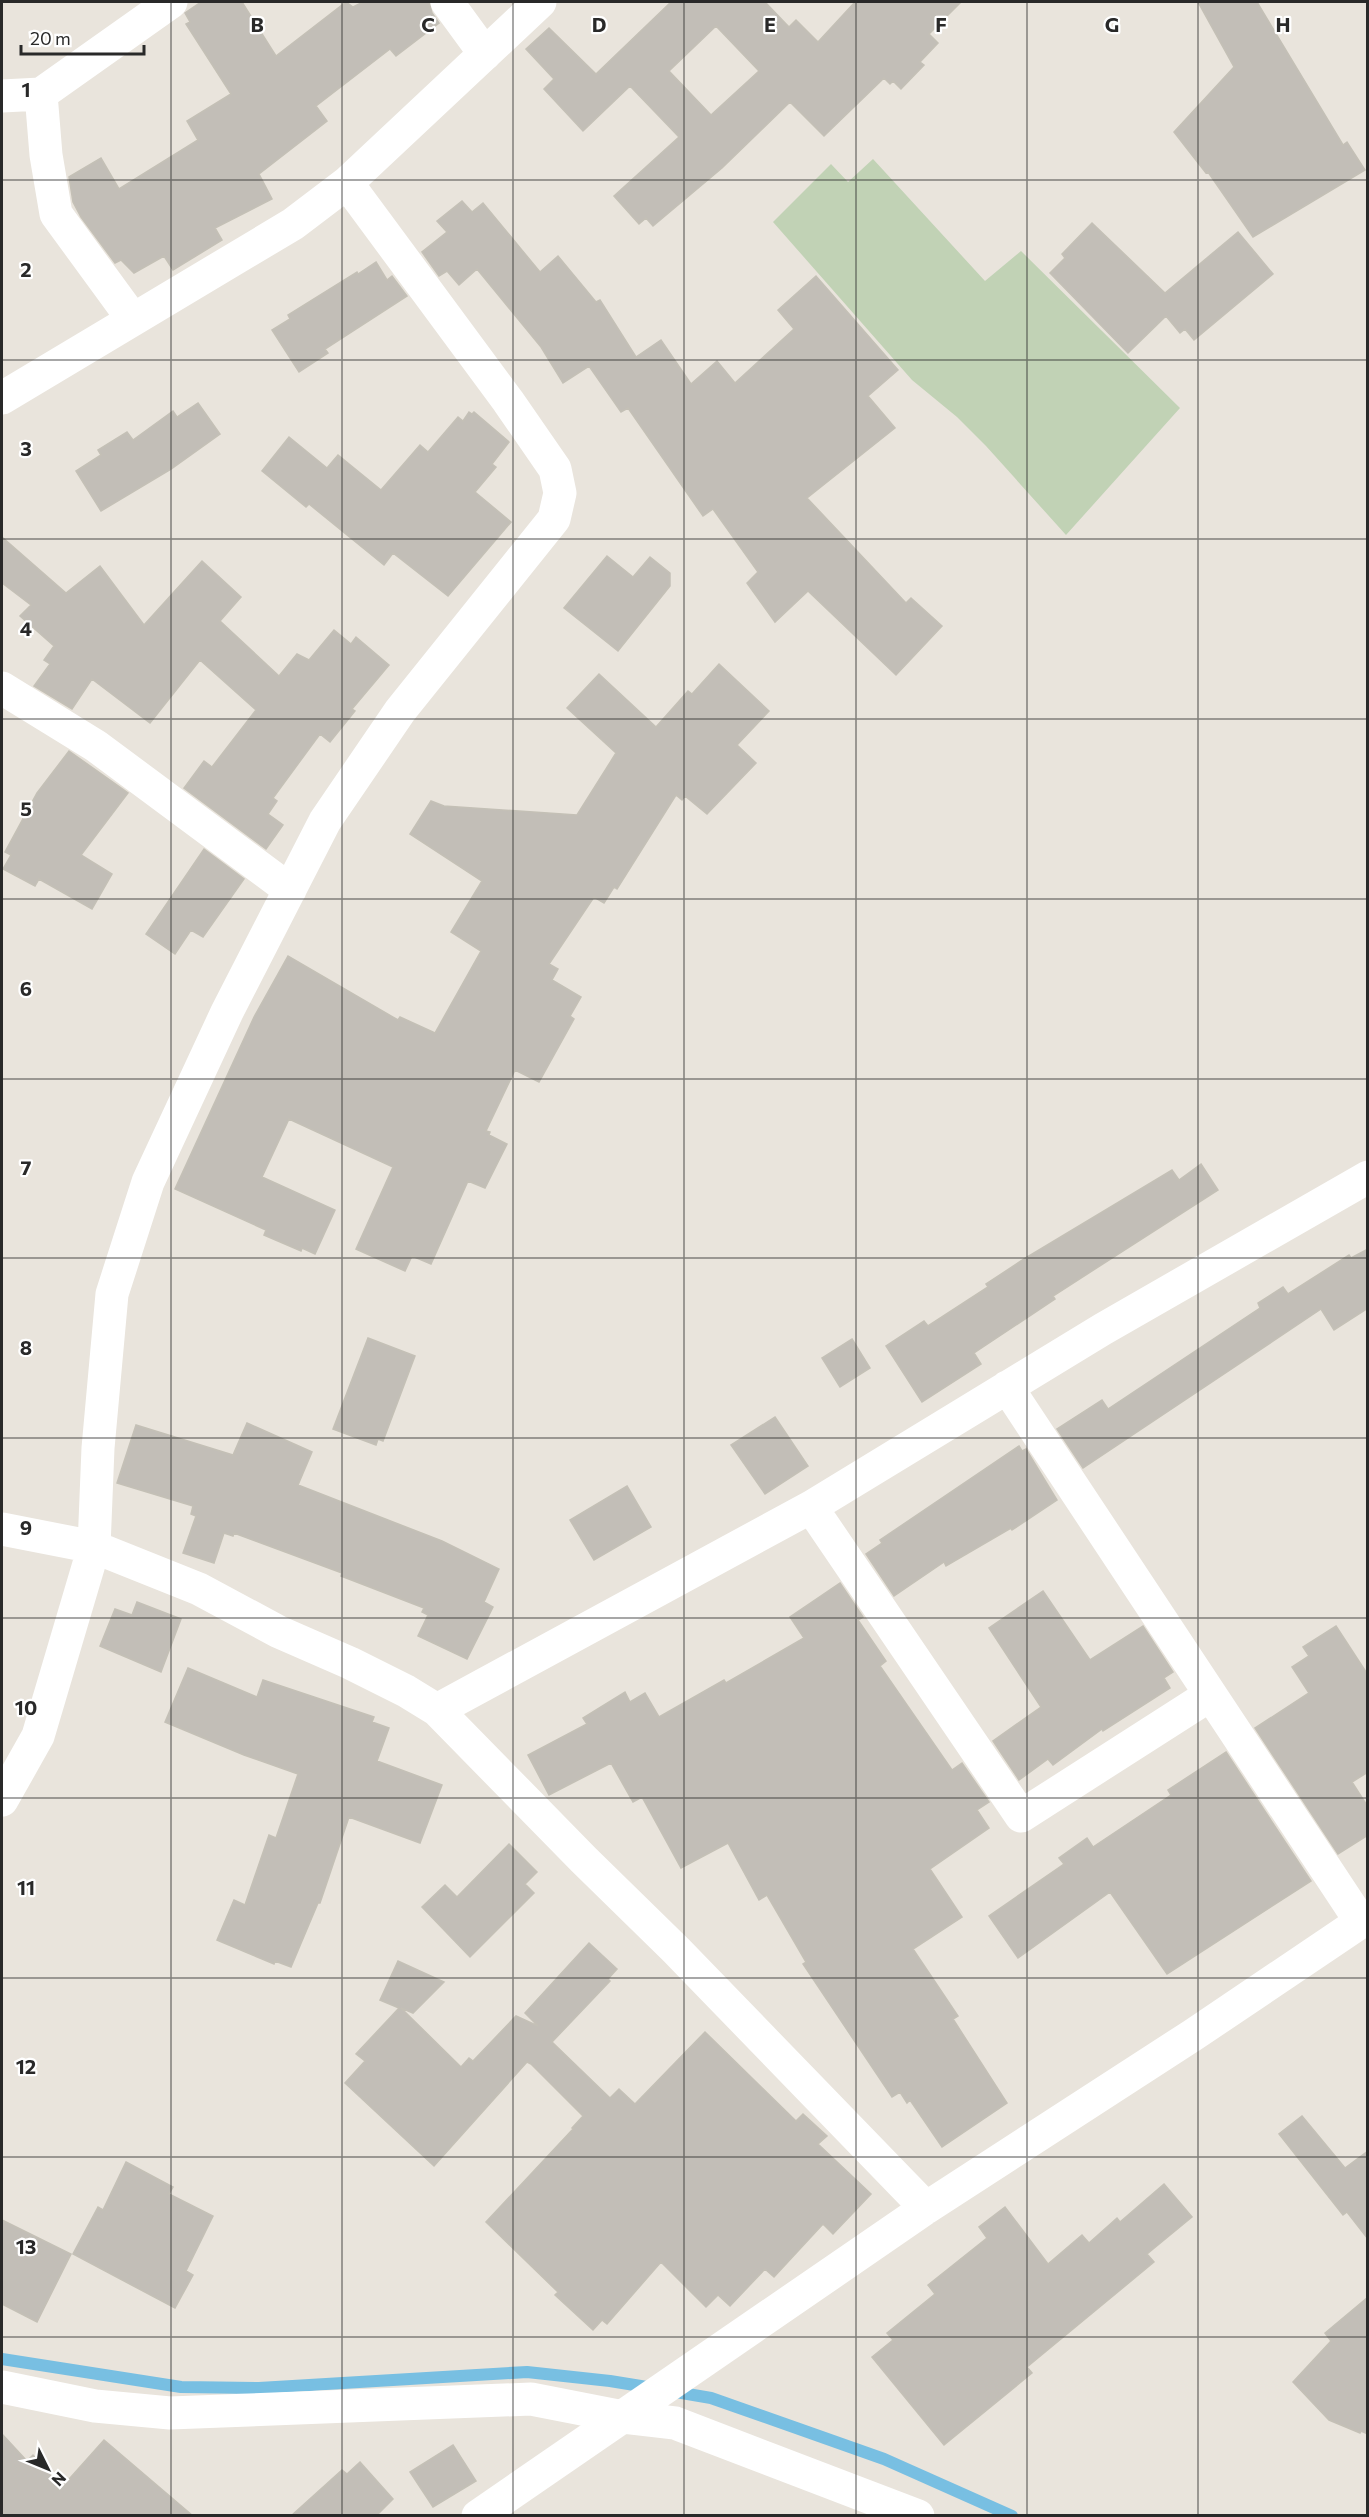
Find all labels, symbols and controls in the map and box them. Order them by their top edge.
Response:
text: B [250,12,264,36]
text: C [421,12,435,36]
text: D [592,12,606,36]
text: E [764,12,776,36]
text: F [935,12,947,36]
text: G [1105,12,1119,36]
text: H [1276,12,1291,36]
scale bar [21,18,144,56]
text: 20 m [30,27,71,49]
text: 1 [21,77,31,101]
text: 2 [20,257,32,281]
text: 3 [20,436,32,460]
text: 4 [20,616,32,640]
text: 5 [20,796,32,820]
text: 6 [20,976,32,1000]
text: 7 [21,1155,32,1179]
text: 8 [20,1335,32,1359]
text: 9 [20,1515,32,1539]
text: 10 [15,1695,37,1719]
text: 11 [17,1875,35,1899]
text: 12 [16,2054,36,2078]
text: 13 [16,2234,36,2258]
north arrow [18,2439,78,2499]
text: N [48,2469,70,2490]

